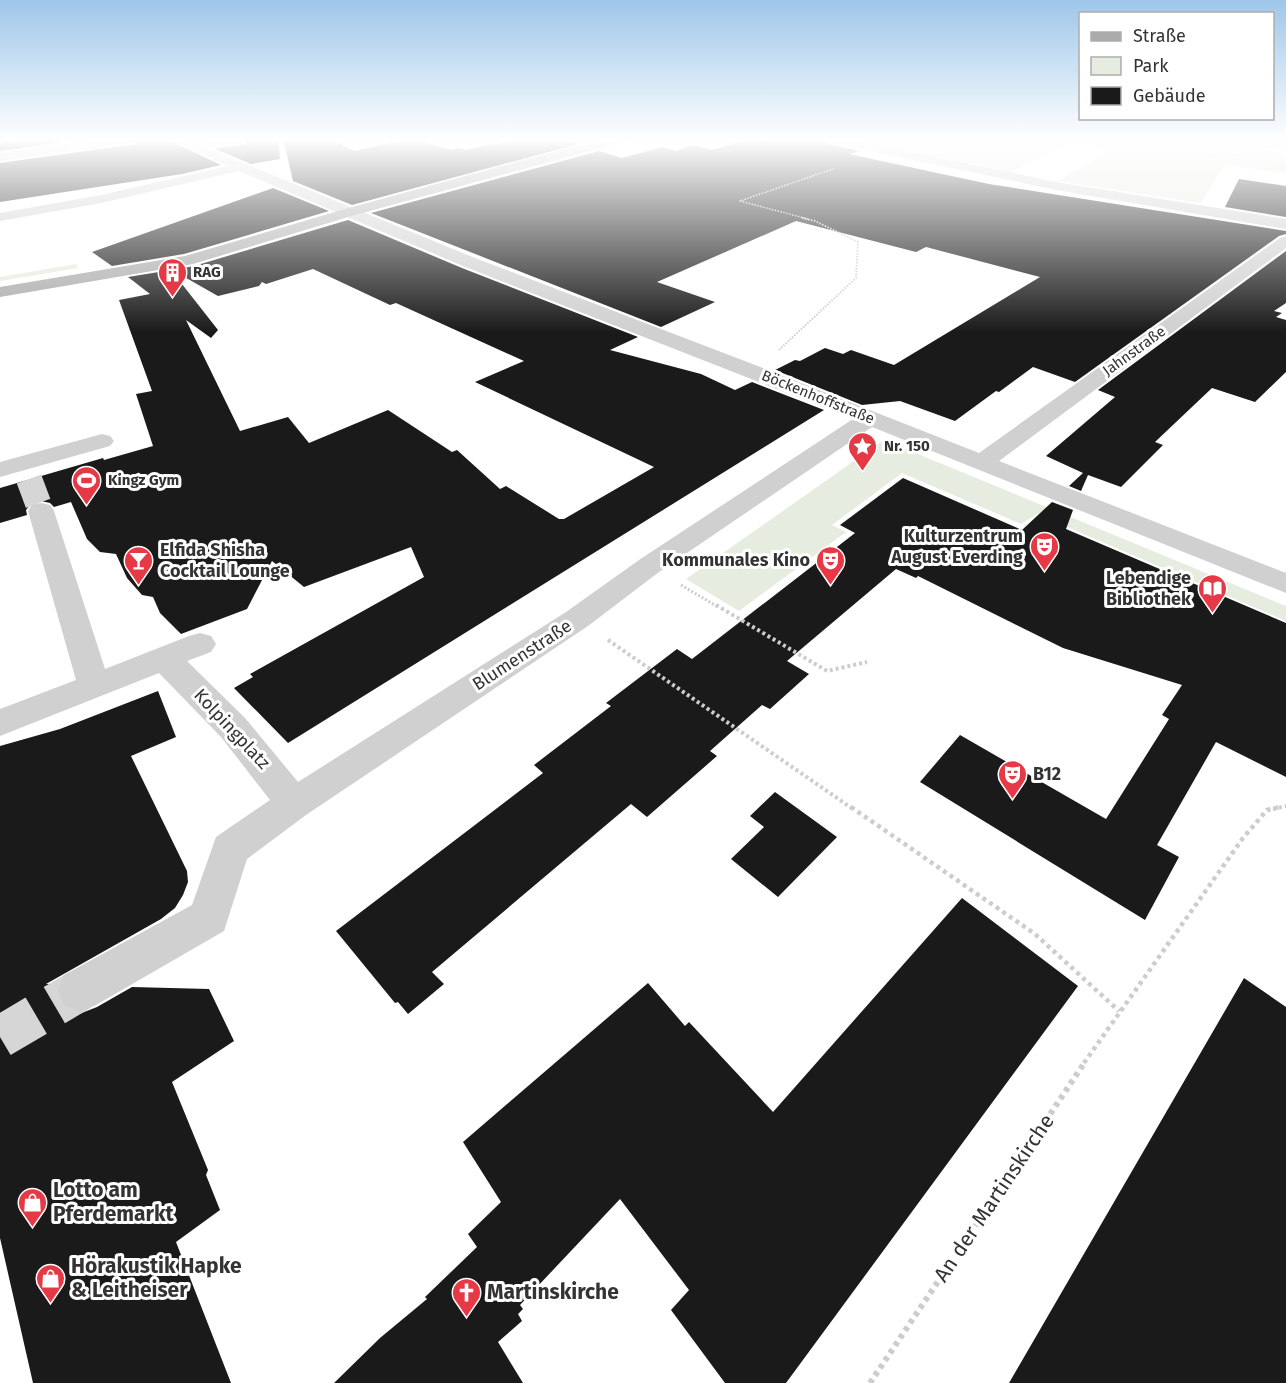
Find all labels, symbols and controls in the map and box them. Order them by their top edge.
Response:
legend [1079,12,1274,120]
text: Straße [1133,25,1186,47]
text: Park [1133,55,1169,77]
text: Gebäude [1133,85,1206,107]
building icon: RAG [156,256,188,298]
place label: RAG [193,263,221,281]
street label: Jahnstraße [1099,322,1169,380]
street label: Böckenhoffstraße [759,366,877,428]
place icon: Nr. 150 [847,430,879,472]
place label: Nr. 150 [884,437,930,455]
sports icon: Kingz Gym [71,464,103,506]
place label: Kingz Gym [108,471,179,489]
place label: Kulturzentrum August Everding [890,525,1023,568]
theatre icon: Kulturzentrum August Everding [1028,530,1060,572]
place label: Elfida Shisha Cocktail Lounge [160,539,290,582]
bar icon: Elfida Shisha Cocktail Lounge [123,544,155,586]
theatre icon: Kommunales Kino [815,544,847,586]
place label: Kommunales Kino [662,549,810,571]
place label: Lebendige Bibliothek [1106,567,1192,610]
library icon: Lebendige Bibliothek [1196,572,1228,614]
street label: Blumenstraße [468,615,576,695]
street label: Kolpingplatz [189,684,275,774]
theatre icon: B12 [996,758,1028,800]
place label: B12 [1033,763,1061,785]
street label: An der Martinskirche [928,1109,1060,1287]
place label: Lotto am Pferdemarkt [53,1177,175,1227]
shop icon: Lotto am Pferdemarkt [16,1186,48,1228]
place label: Hörakustik Hapke & Leitheiser [71,1253,242,1303]
shop icon: Hörakustik Hapke & Leitheiser [34,1262,66,1304]
church icon: Martinskirche [450,1276,482,1318]
place label: Martinskirche [487,1279,619,1305]

